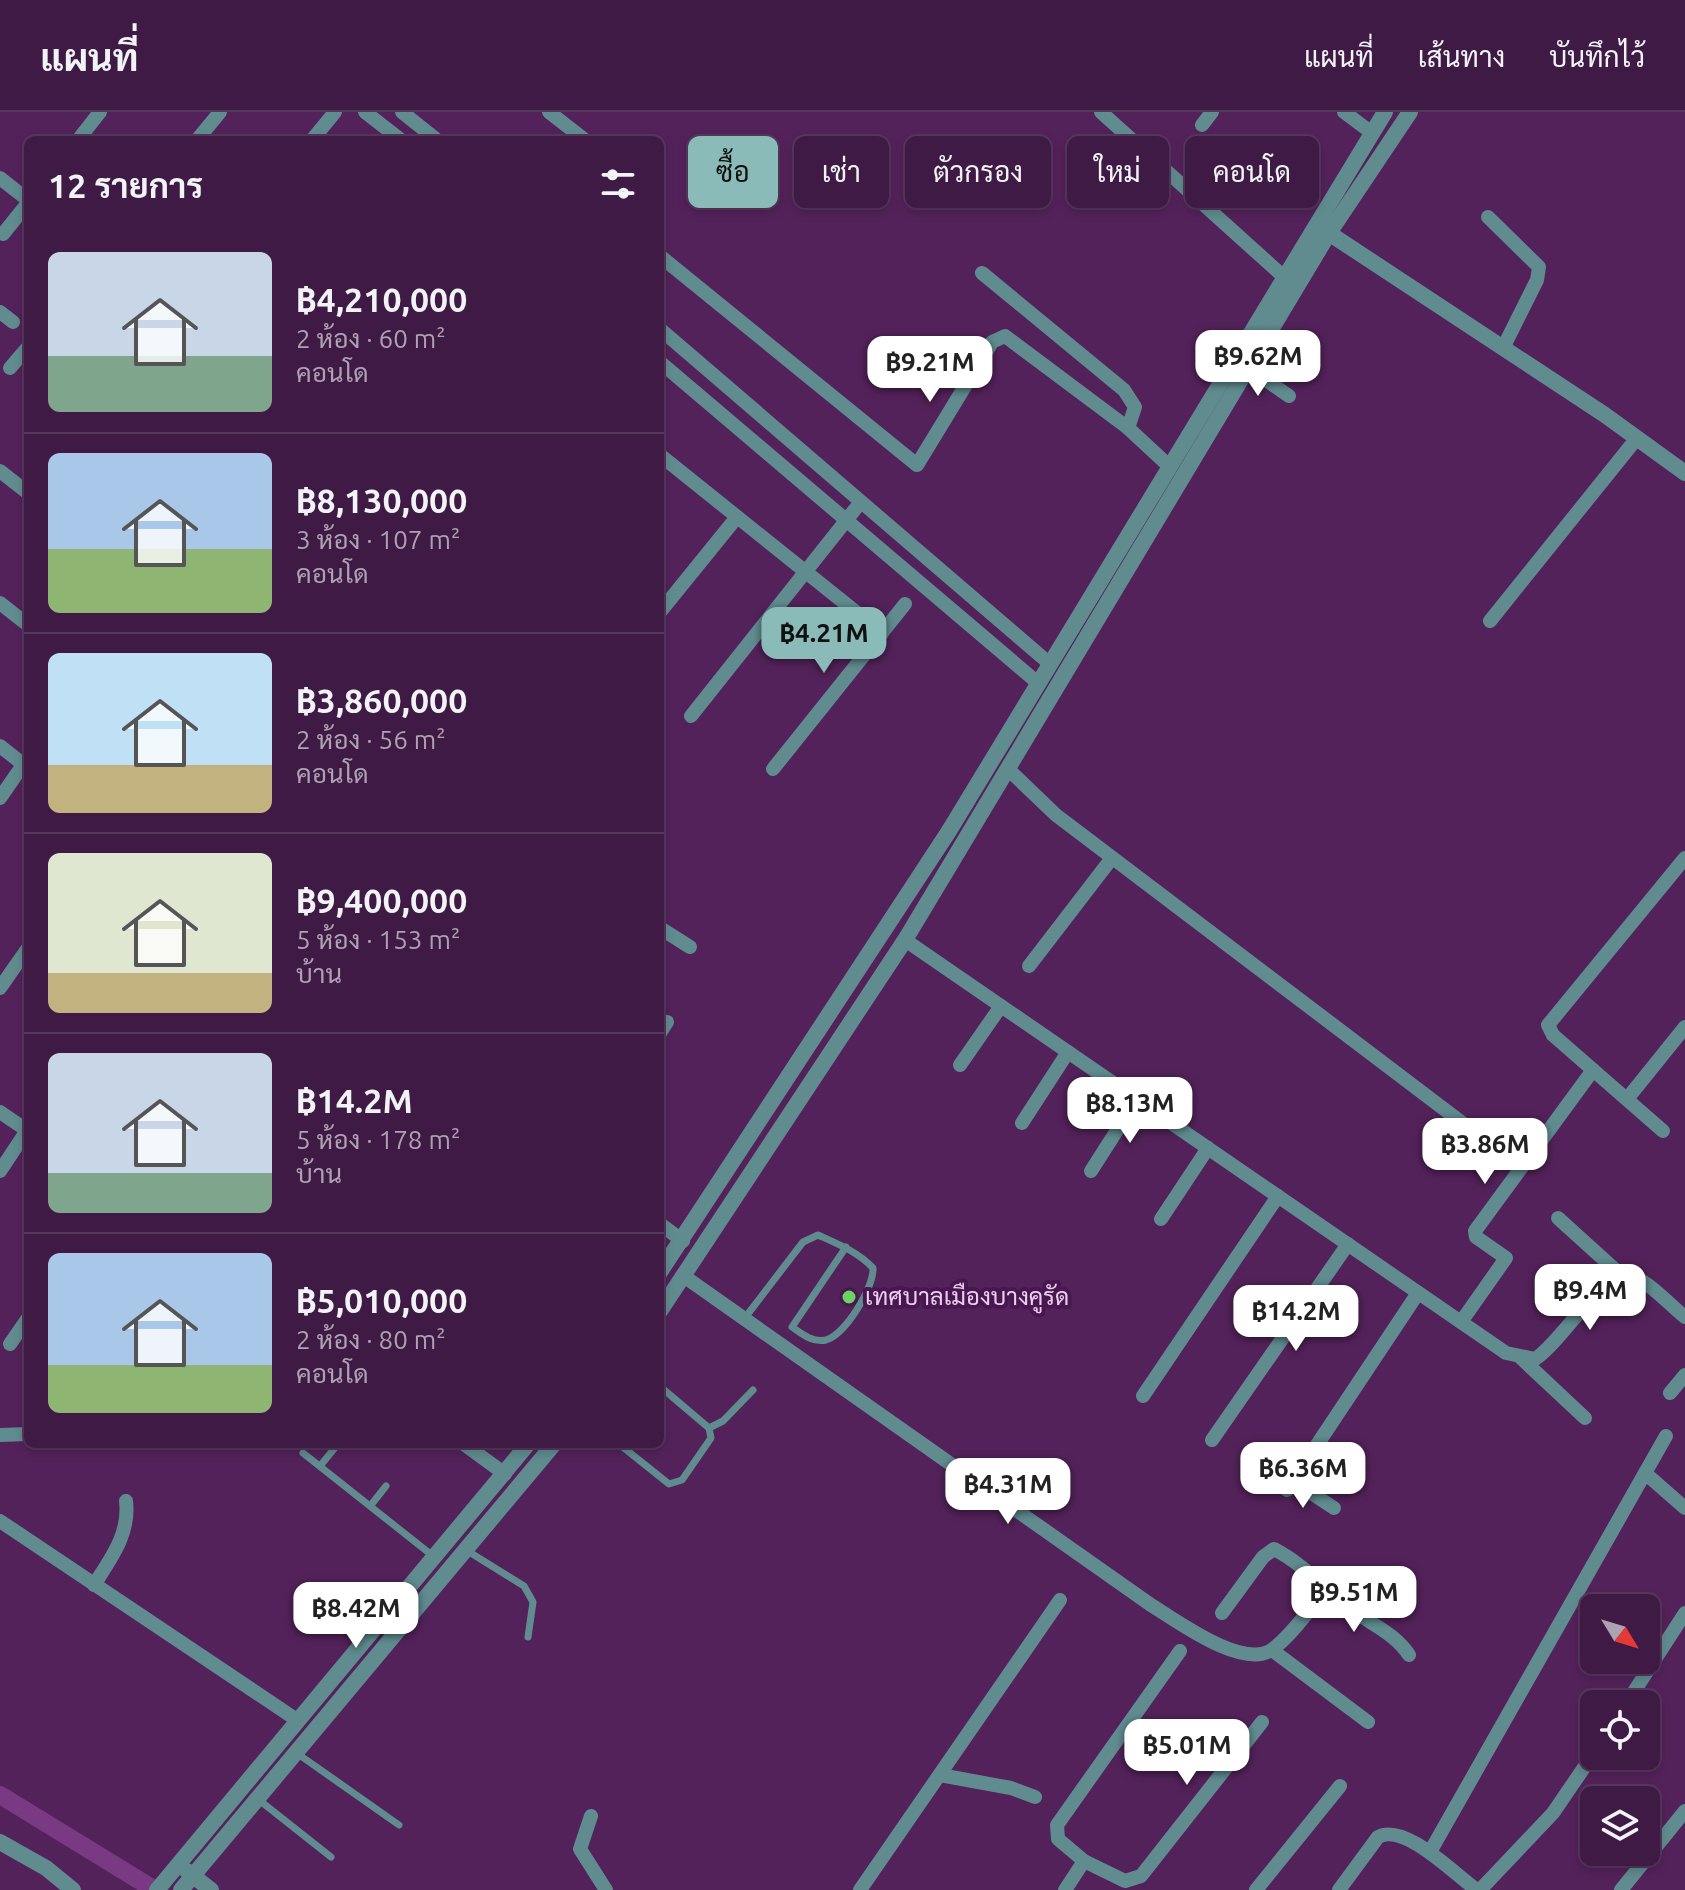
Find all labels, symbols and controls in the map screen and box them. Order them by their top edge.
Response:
text: แผนที่ [40,36,139,78]
text: แผนที่ [1304,41,1374,72]
text: เส้นทาง [1418,41,1505,72]
text: บันทึกไว้ [1549,41,1645,72]
chip: ซื้อ [688,136,778,208]
chip: เช่า [794,136,889,208]
chip: ตัวกรอง [905,136,1051,208]
chip: ใหม่ [1067,136,1169,208]
chip: คอนโด [1185,136,1319,208]
icon: filters [596,162,640,206]
text: 12 รายการ [48,166,203,204]
text: ฿4,210,000 [296,280,467,318]
icon: home [112,284,208,380]
text: 2 ห้อง · 60 m² [296,324,446,353]
pin: ฿9.62M [1193,330,1323,398]
pin: ฿9.21M [865,336,995,404]
text: ฿9.62M [1213,341,1303,370]
text: ฿9.21M [885,347,975,376]
text: คอนโด [296,358,369,387]
text: ฿8,130,000 [296,481,467,519]
icon: home [112,485,208,581]
text: 3 ห้อง · 107 m² [296,525,460,554]
text: คอนโด [296,559,369,588]
pin: ฿4.21M [759,607,889,675]
text: ฿4.21M [779,618,869,647]
text: ฿3,860,000 [296,681,467,719]
icon: home [112,685,208,781]
text: 2 ห้อง · 56 m² [296,725,446,754]
text: คอนโด [296,759,369,788]
text: ฿9,400,000 [296,881,467,919]
icon: home [112,885,208,981]
text: 5 ห้อง · 153 m² [296,925,460,954]
text: บ้าน [296,959,342,988]
pin: ฿8.13M [1065,1077,1195,1145]
text: ฿14.2M [296,1081,413,1119]
icon: home [112,1085,208,1181]
text: ฿8.13M [1085,1088,1175,1117]
pin: ฿3.86M [1420,1118,1550,1186]
text: 5 ห้อง · 178 m² [296,1125,460,1154]
text: ฿3.86M [1440,1129,1530,1158]
text: บ้าน [296,1159,342,1188]
pin: ฿9.4M [1534,1264,1646,1332]
text: ฿9.4M [1553,1275,1627,1304]
text: ฿5,010,000 [296,1281,467,1319]
place label: เทศบาลเมืองบางคูรัด [865,1282,1069,1314]
icon: home [112,1285,208,1381]
pin: ฿14.2M [1231,1285,1361,1353]
marker: เทศบาลเมืองบางคูรัด [840,1288,858,1306]
text: ฿14.2M [1251,1296,1341,1325]
text: 2 ห้อง · 80 m² [296,1325,446,1354]
text: คอนโด [296,1359,369,1388]
pin: ฿6.36M [1238,1442,1368,1510]
text: ฿6.36M [1258,1453,1348,1482]
pin: ฿4.31M [943,1458,1073,1526]
text: ฿4.31M [963,1469,1053,1498]
pin: ฿9.51M [1289,1566,1419,1634]
text: ฿9.51M [1309,1577,1399,1606]
pin: ฿8.42M [291,1582,421,1650]
text: ฿8.42M [311,1593,401,1622]
north arrow [1580,1594,1660,1674]
map controls [1580,1594,1660,1866]
button: locate [1580,1690,1660,1770]
pin: ฿5.01M [1122,1719,1252,1787]
text: ฿5.01M [1142,1730,1232,1759]
button: layers [1580,1786,1660,1866]

